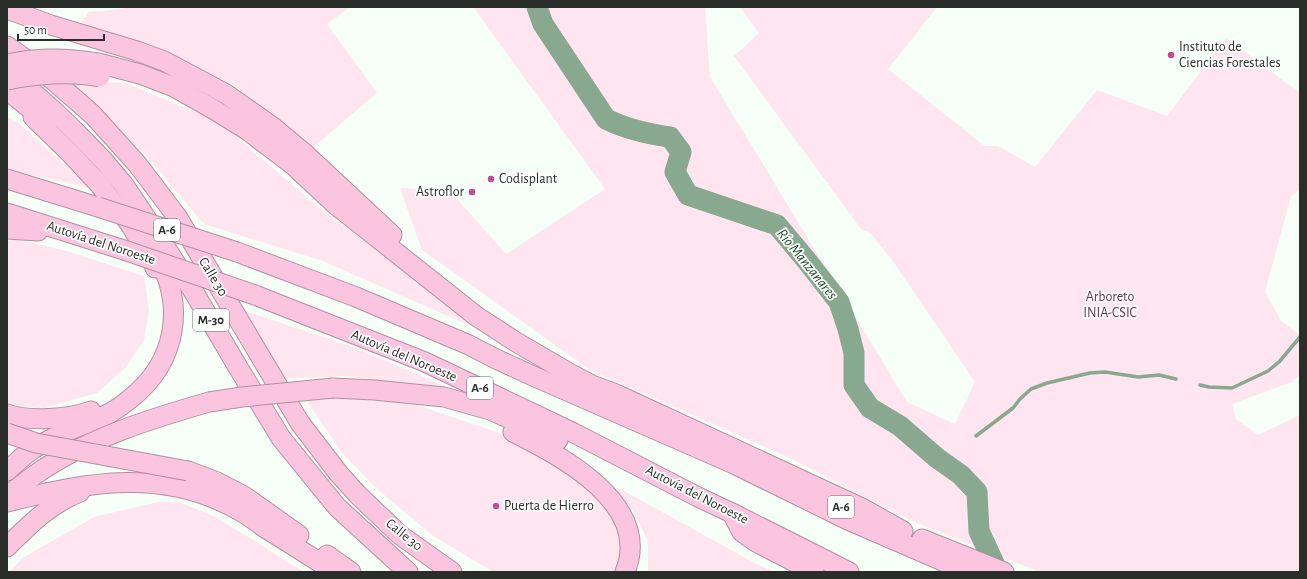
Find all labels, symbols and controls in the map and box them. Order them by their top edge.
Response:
scale bar [18,16,104,42]
text: 50 m [24,24,47,36]
place label: Instituto de Ciencias Forestales [1179,40,1281,70]
marker: Instituto de Ciencias Forestales [1166,50,1176,60]
place label: Codisplant [499,172,558,186]
marker: Codisplant [486,174,496,184]
place label: Astroflor [416,185,464,199]
marker: Astroflor [467,187,477,197]
street label: Autovía del Noroeste [45,219,157,267]
road number: A-6 [154,219,180,241]
water label: Río Manzanares [774,226,840,302]
street label: Calle 30 [196,255,230,299]
park label: Arboreto INIA-CSIC [1083,290,1137,320]
road number: M-30 [193,309,229,331]
street label: Autovía del Noroeste [349,327,459,385]
road number: A-6 [467,377,493,399]
street label: Autovía del Noroeste [643,463,751,527]
road number: A-6 [828,496,854,518]
place label: Puerta de Hierro [504,499,594,513]
marker: Puerta de Hierro [491,501,501,511]
street label: Calle 30 [383,516,425,554]

